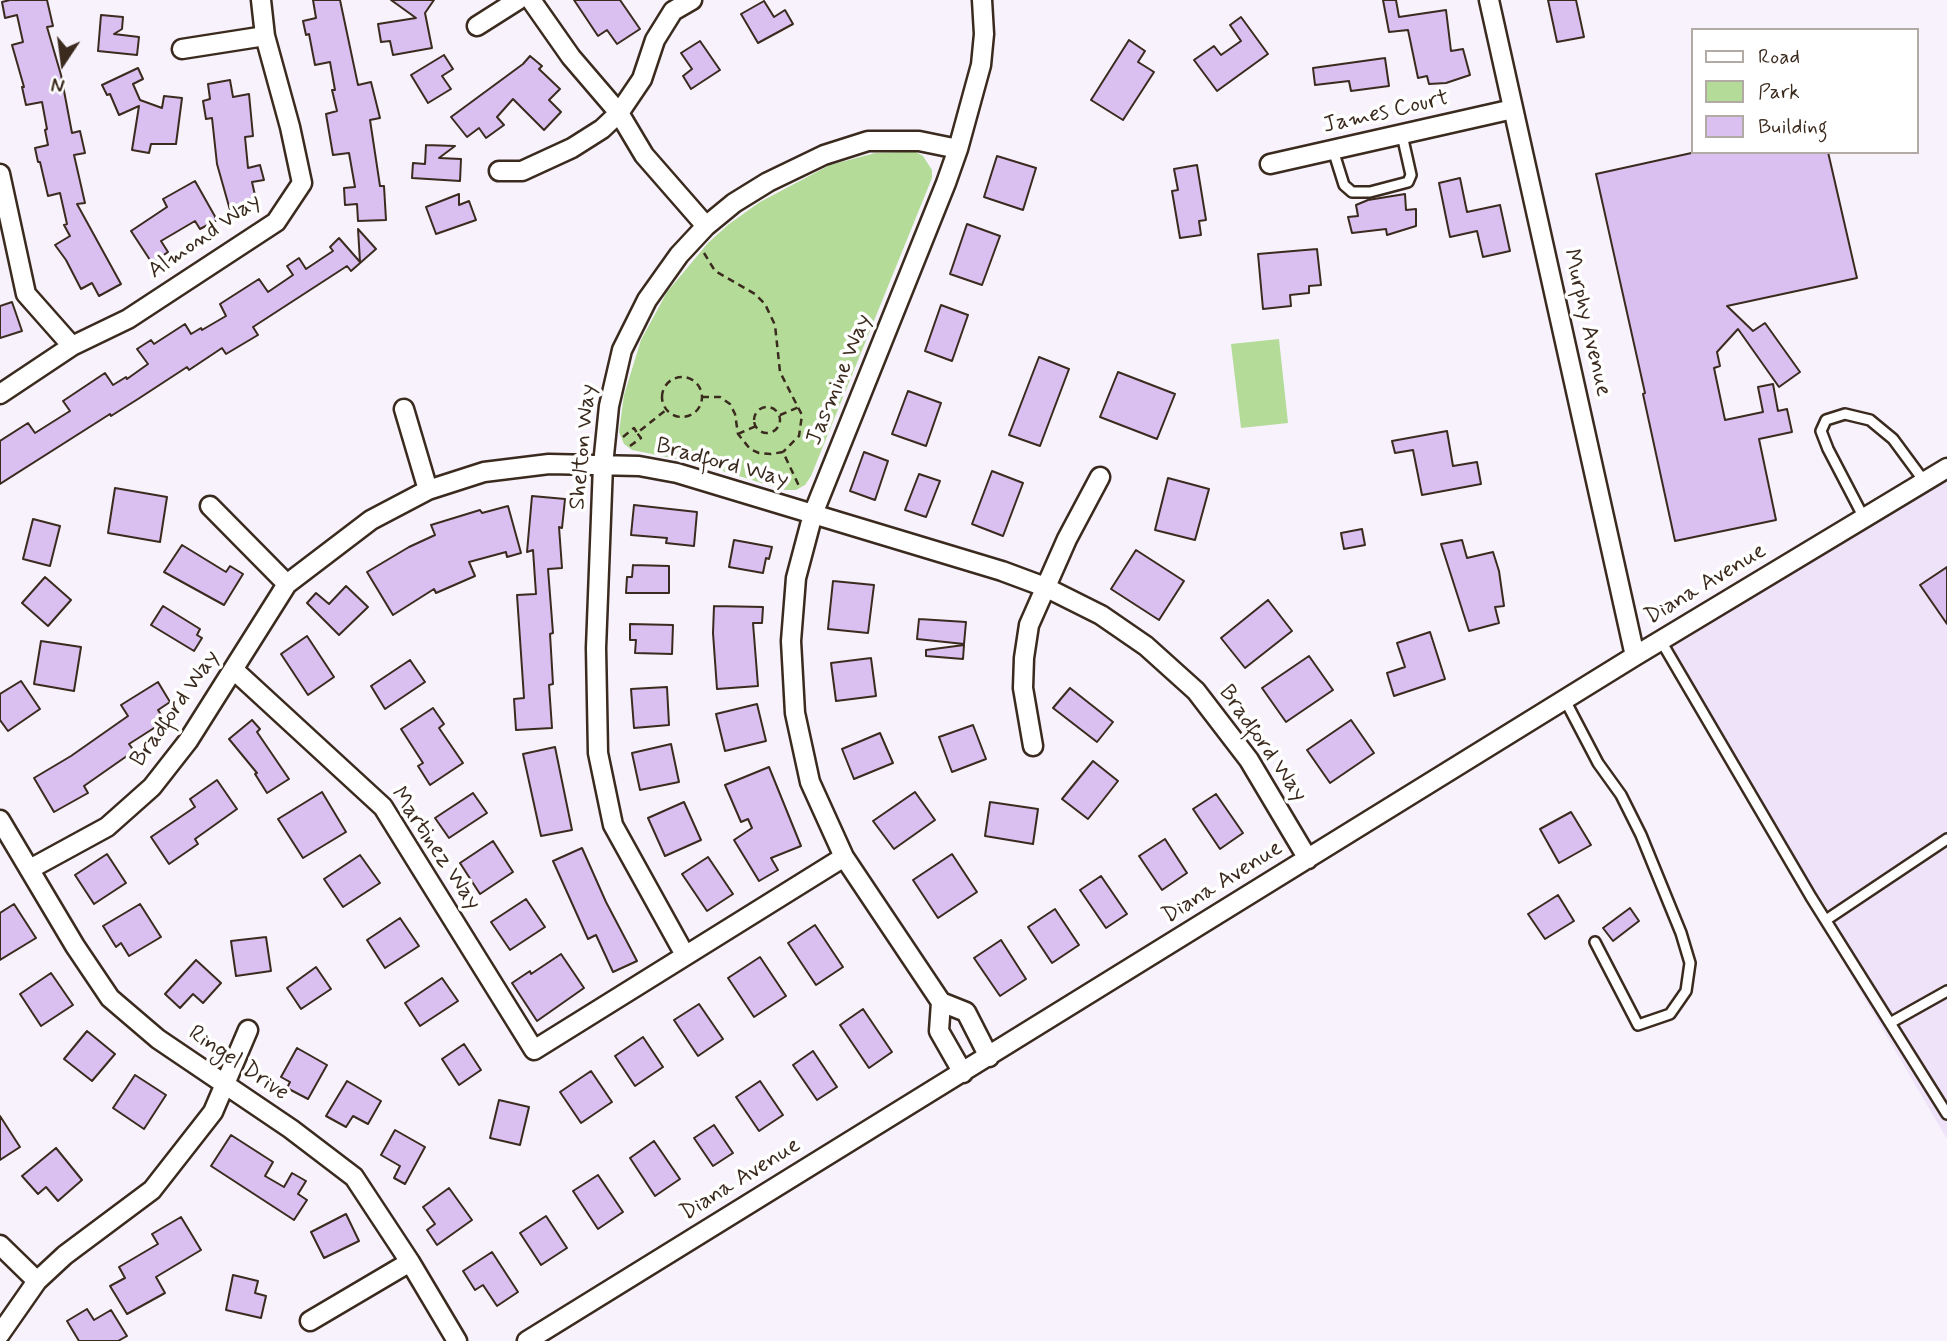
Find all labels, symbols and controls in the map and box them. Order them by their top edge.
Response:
north arrow [28,28,98,98]
legend [1692,28,1919,154]
text: Road [1758,43,1800,71]
text: N [49,70,67,98]
text: Park [1758,78,1800,106]
street label: James Court [1321,85,1451,141]
text: Building [1758,113,1828,141]
street label: Almond Way [143,188,267,286]
street label: Murphy Avenue [1556,247,1616,399]
street label: Jasmine Way [801,310,879,450]
street label: Shelton Way [565,383,603,511]
street label: Bradford Way [653,433,791,495]
street label: Diana Avenue [1640,538,1772,632]
street label: Bradford Way [126,645,226,773]
street label: Bradford Way [1212,680,1312,808]
street label: Martinez Way [384,782,486,916]
street label: Diana Avenue [1158,835,1288,931]
street label: Ringel Drive [182,1020,294,1108]
street label: Diana Avenue [676,1132,806,1228]

